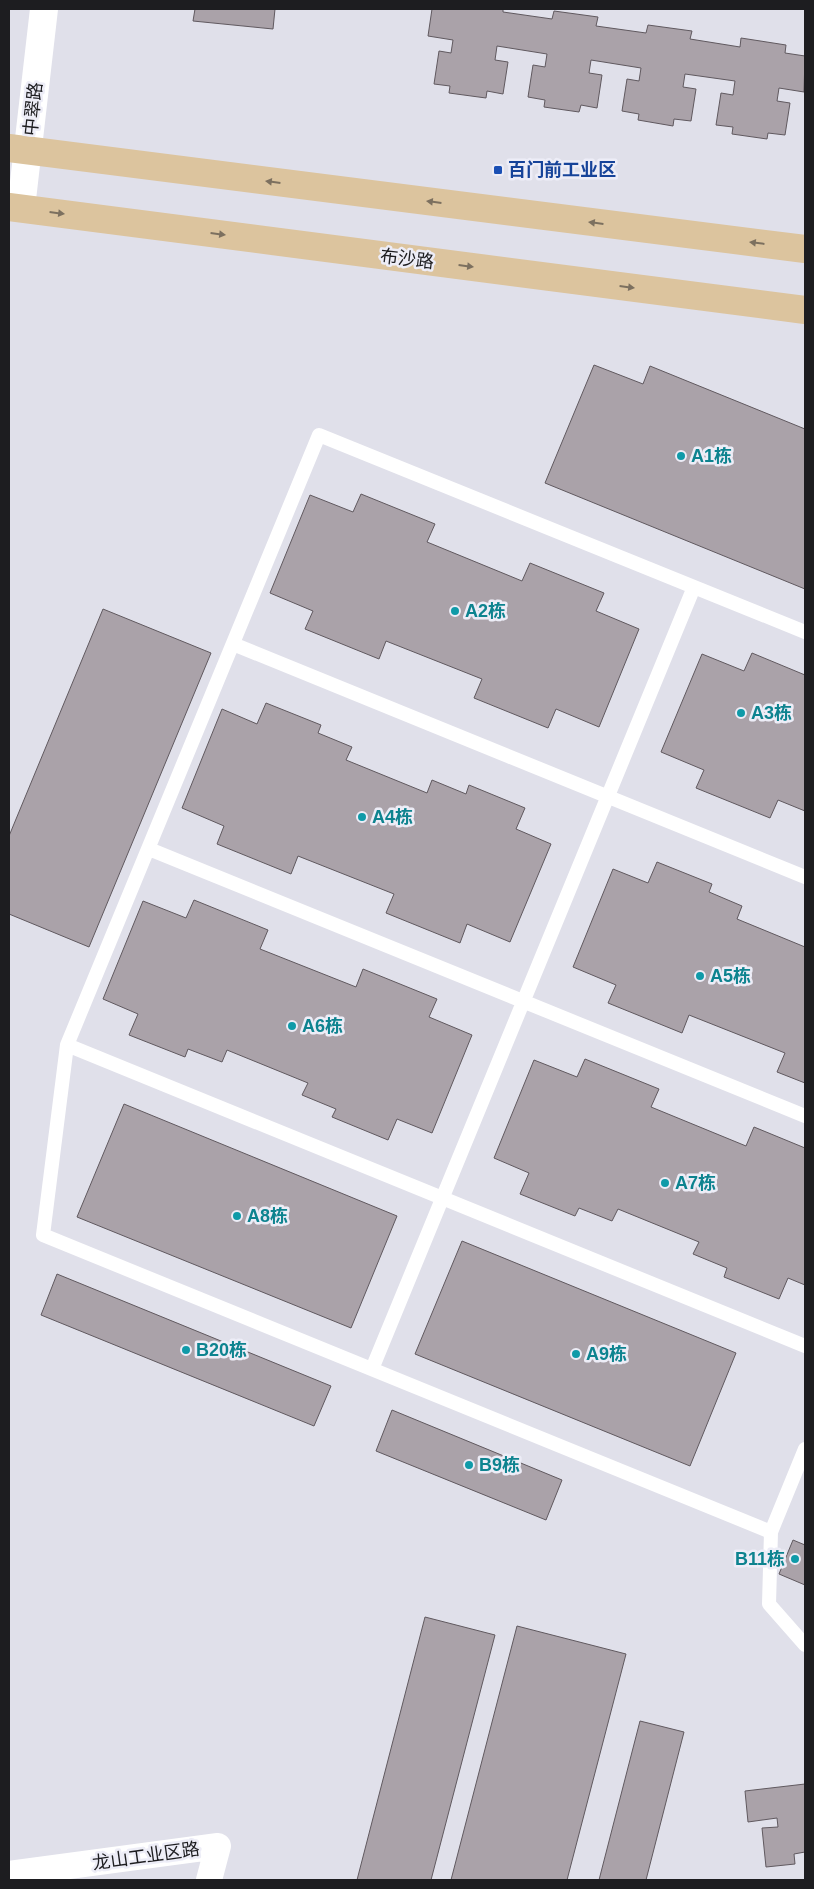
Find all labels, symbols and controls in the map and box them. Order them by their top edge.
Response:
street label: 中翠路 [20,81,46,137]
place label: 百门前工业区 [508,160,616,180]
marker: 百门前工业区 [492,164,504,176]
one-way arrow [265,178,281,186]
one-way arrow [426,198,442,206]
one-way arrow [49,209,65,217]
one-way arrow [587,218,603,226]
one-way arrow [211,230,227,238]
one-way arrow [749,239,765,247]
street label: 布沙路 [379,246,435,272]
one-way arrow [458,262,474,270]
one-way arrow [620,283,636,291]
place label: A1栋 [691,446,732,466]
marker: A1栋 [675,450,687,462]
place label: A2栋 [465,601,506,621]
marker: A2栋 [449,605,461,617]
place label: A3栋 [751,703,792,723]
marker: A3栋 [735,707,747,719]
place label: A4栋 [372,807,413,827]
marker: A4栋 [356,811,368,823]
place label: A5栋 [710,966,751,986]
marker: A5栋 [694,970,706,982]
place label: A6栋 [302,1016,343,1036]
marker: A6栋 [286,1020,298,1032]
place label: A7栋 [675,1173,716,1193]
marker: A7栋 [659,1177,671,1189]
place label: A8栋 [247,1206,288,1226]
marker: A8栋 [231,1210,243,1222]
place label: B20栋 [196,1340,247,1360]
marker: B20栋 [180,1344,192,1356]
place label: A9栋 [586,1344,627,1364]
marker: A9栋 [570,1348,582,1360]
place label: B9栋 [479,1455,520,1475]
marker: B9栋 [463,1459,475,1471]
place label: B11栋 [735,1549,785,1569]
marker: B11栋 [789,1553,801,1565]
street label: 龙山工业区路 [91,1839,201,1873]

